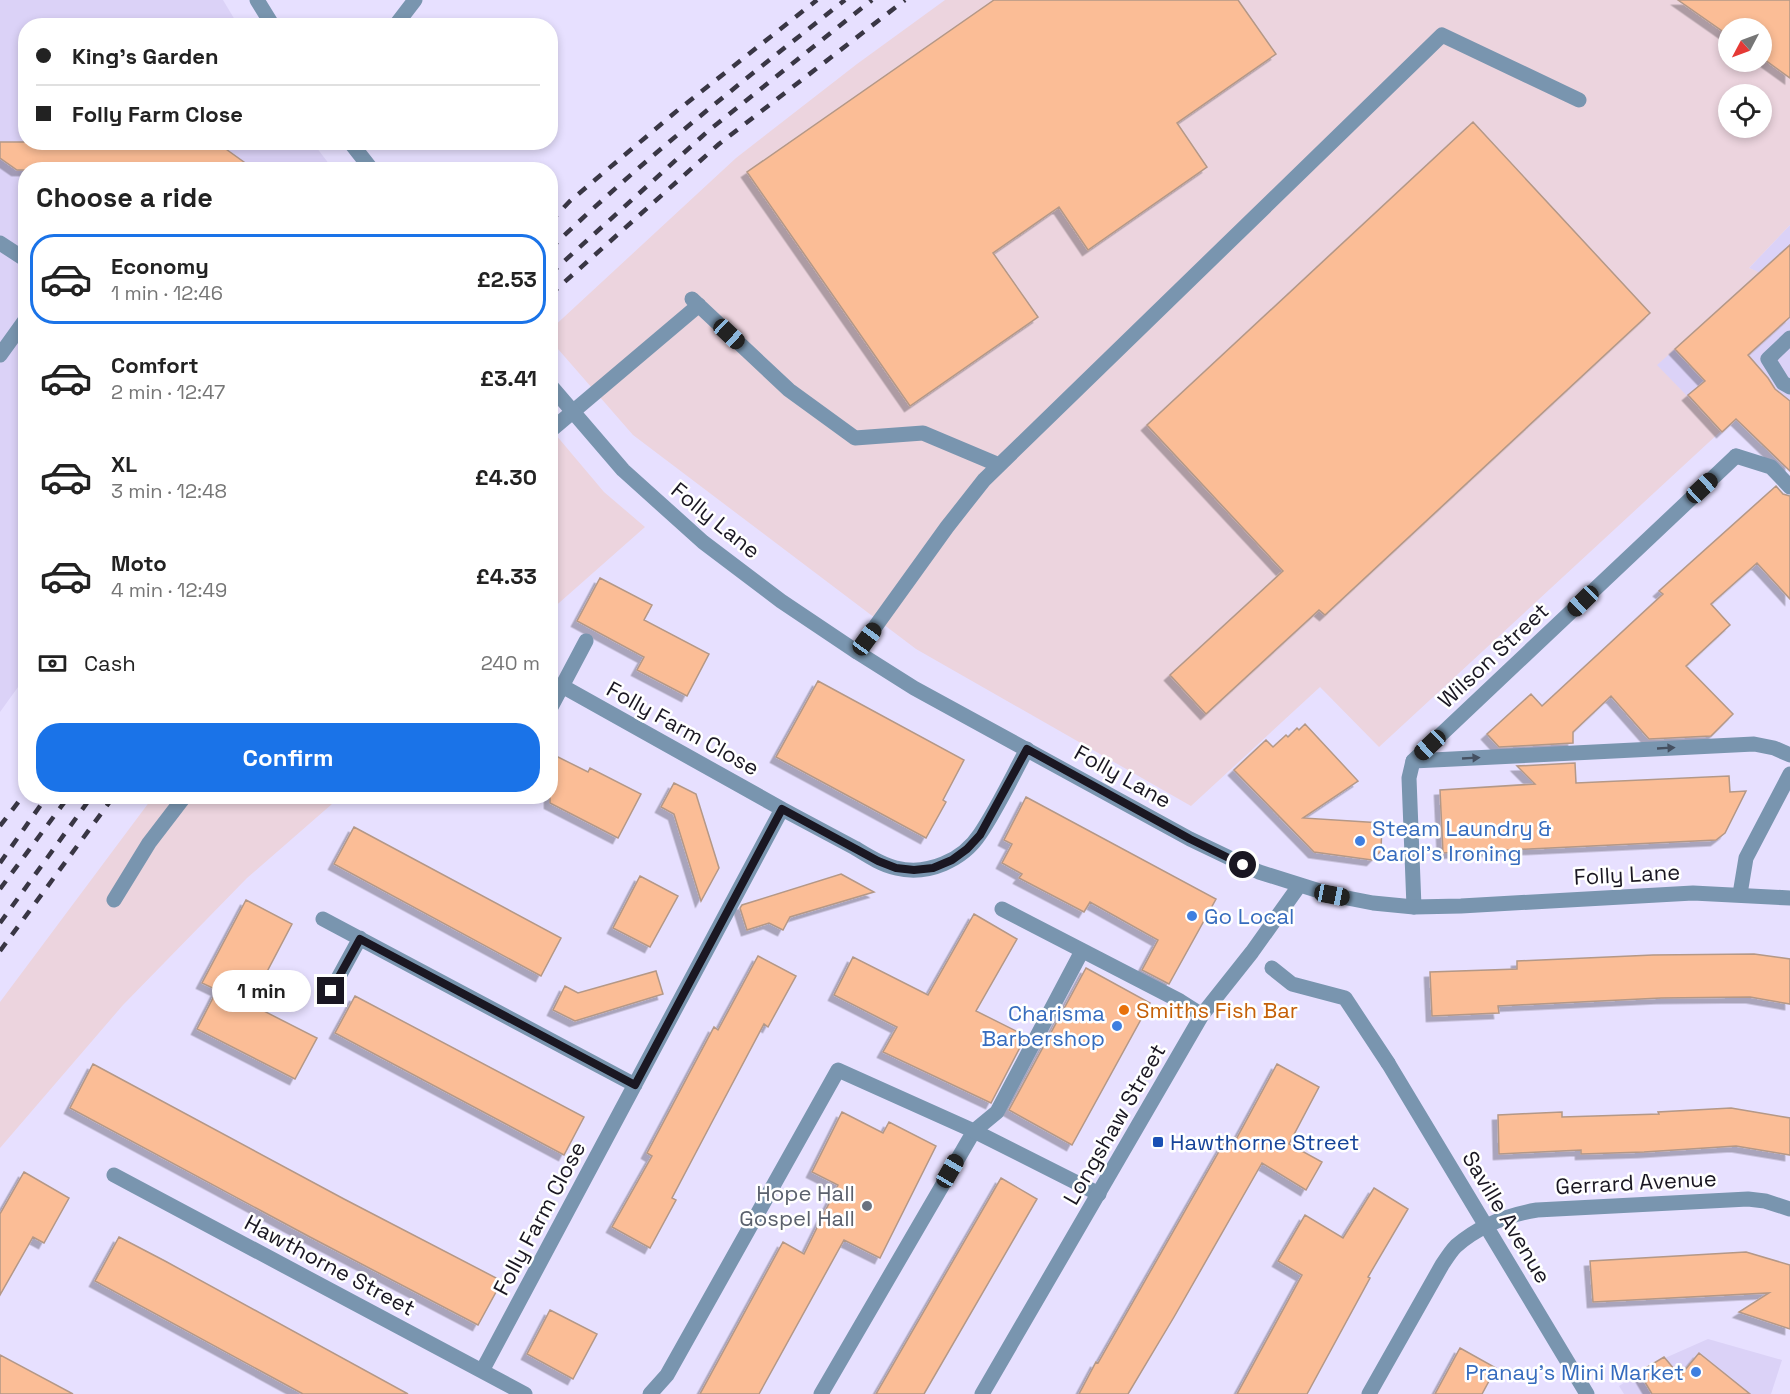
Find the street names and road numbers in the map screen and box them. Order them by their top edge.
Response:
street label: Folly Lane [666,476,766,564]
street label: Wilson Street [1432,596,1554,714]
street label: Folly Farm Close [602,674,764,782]
street label: Folly Lane [1070,738,1176,814]
street label: Folly Lane [1573,857,1681,891]
street label: Longshaw Street [1057,1039,1171,1209]
street label: Folly Farm Close [487,1136,591,1300]
street label: Saville Avenue [1456,1146,1558,1288]
street label: Gerrard Avenue [1555,1164,1717,1200]
street label: Hawthorne Street [240,1208,420,1322]

